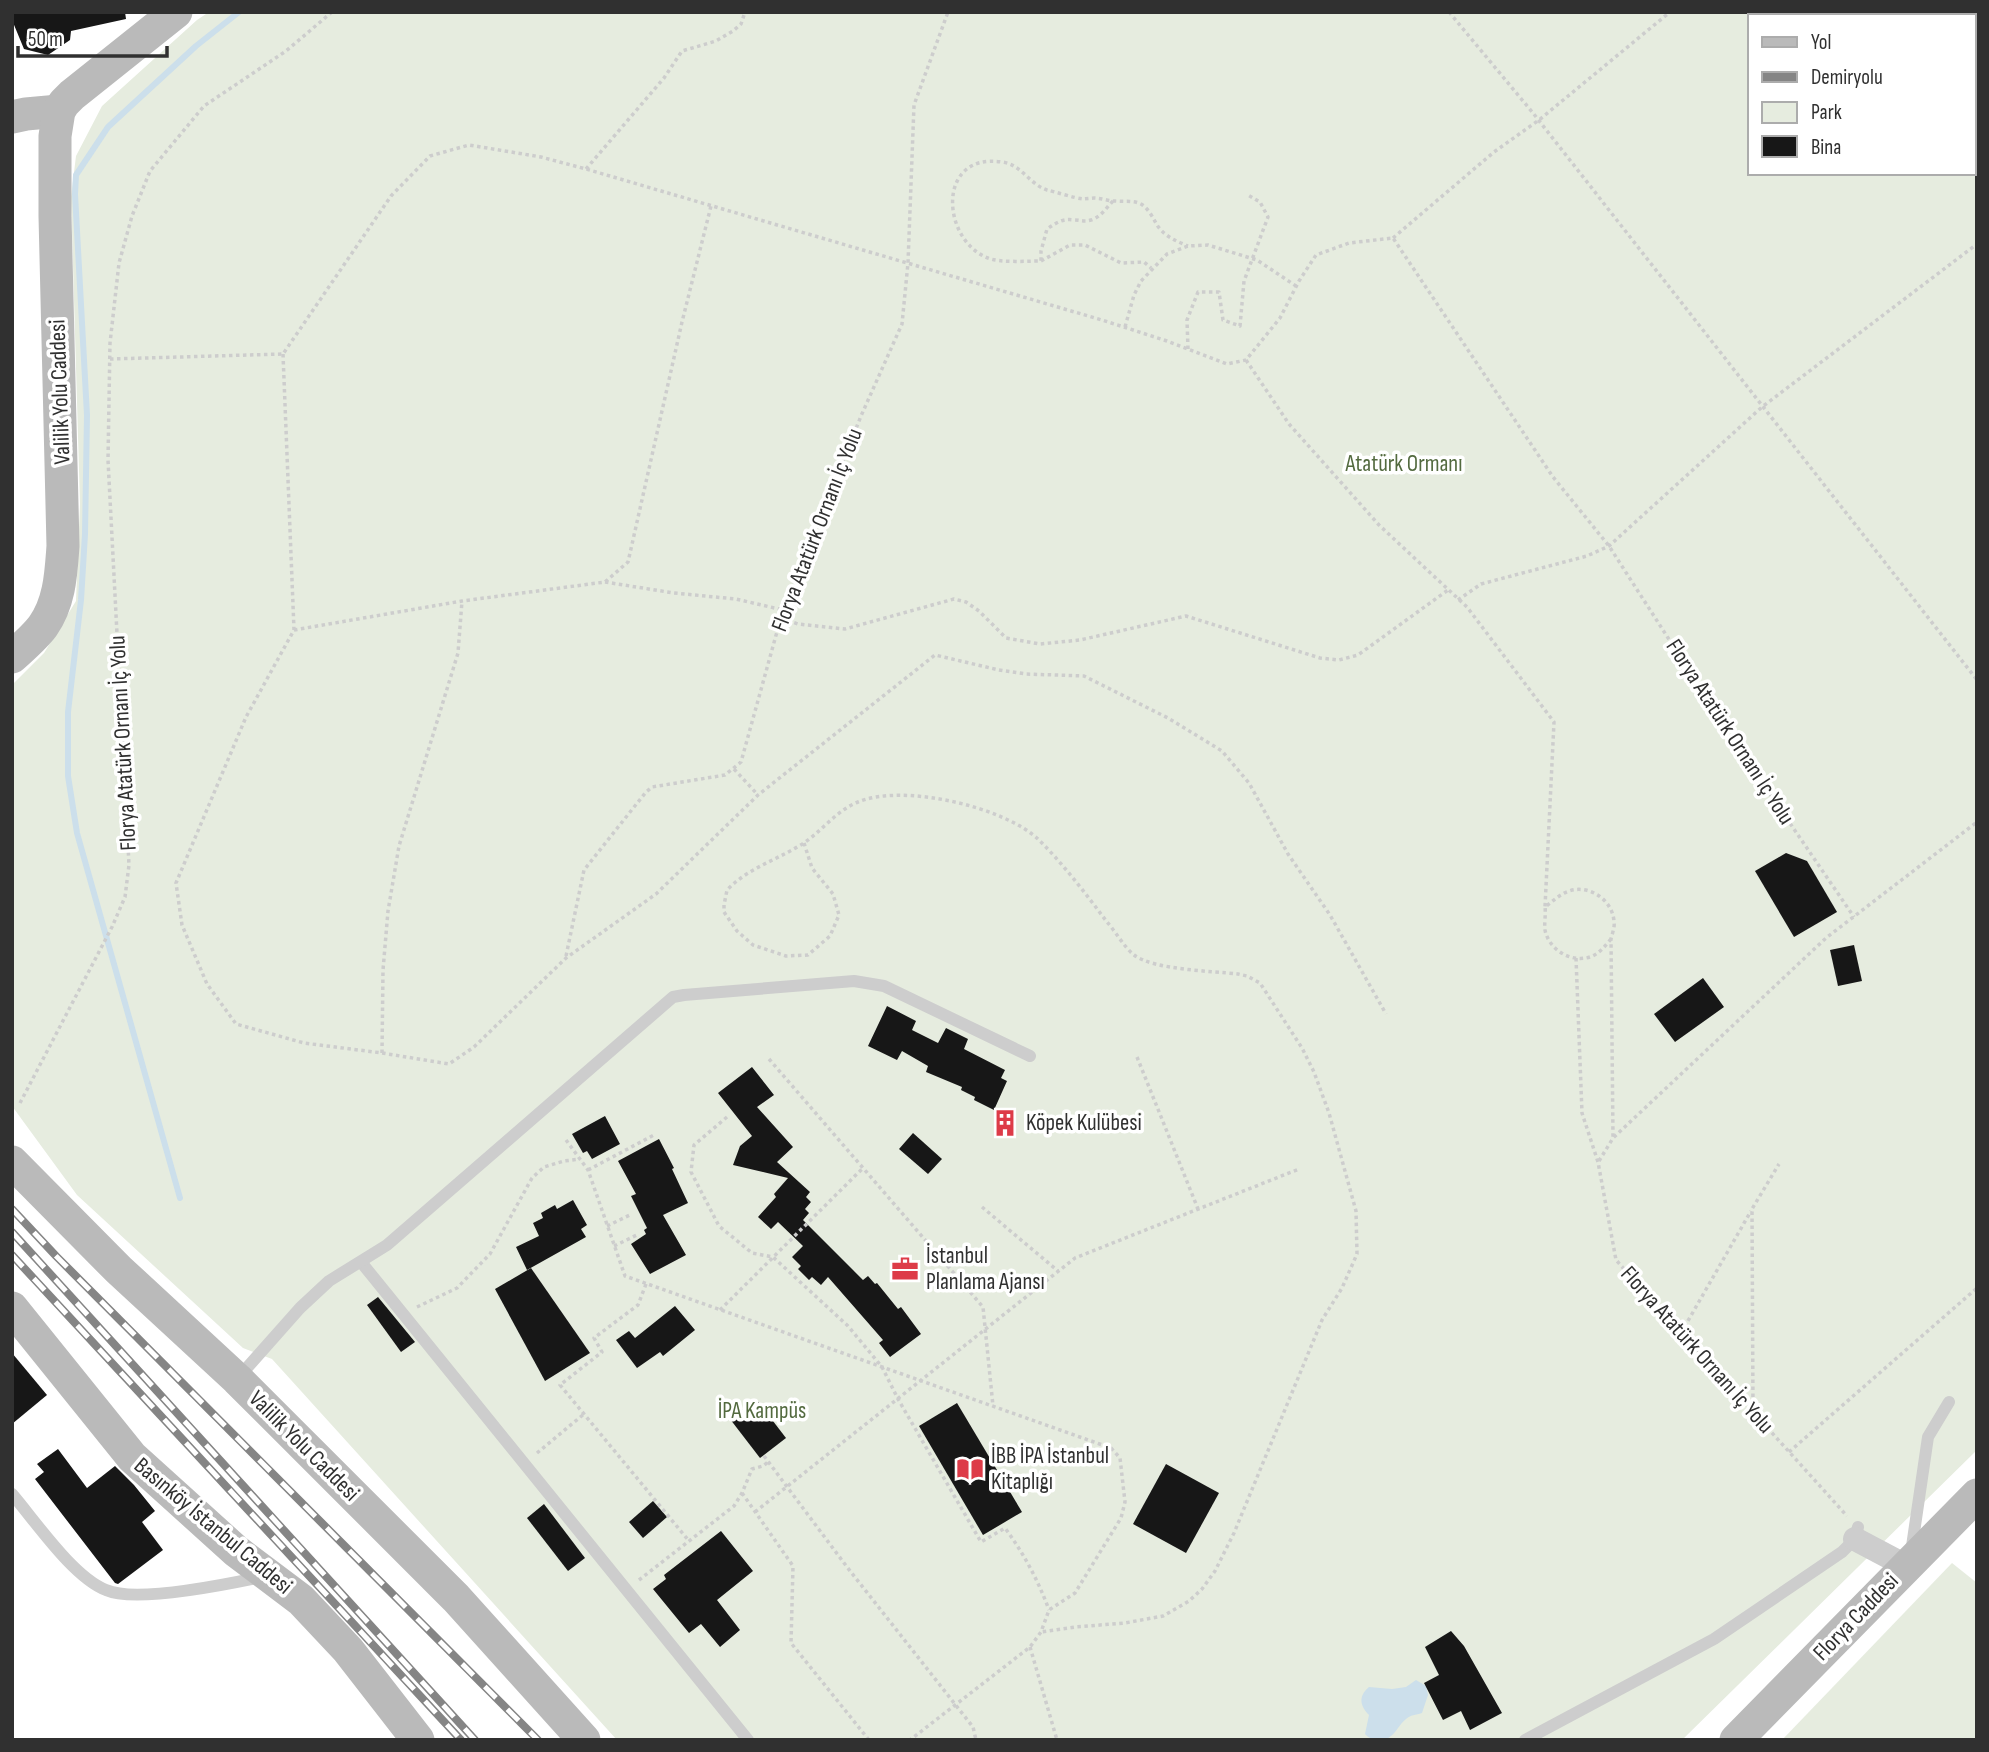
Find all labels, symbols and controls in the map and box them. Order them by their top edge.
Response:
scale bar [18,14,166,58]
legend [1748,14,1975,175]
text: 50 m [28,27,63,52]
text: Yol [1811,30,1831,55]
text: Demiryolu [1811,65,1883,90]
text: Park [1811,100,1842,125]
text: Bina [1811,135,1841,160]
street label: Valilik Yolu Caddesi [43,319,77,465]
street label: Florya Atatürk Ornanı İç Yolu [765,424,869,636]
park label: Atatürk Ormanı [1344,450,1463,478]
street label: Florya Atatürk Ornanı İç Yolu [1660,634,1800,830]
street label: Florya Atatürk Ornanı İç Yolu [103,635,143,851]
building icon: Köpek Kulübesi [990,1108,1020,1138]
place label: Köpek Kulübesi [1026,1109,1142,1137]
place label: İstanbul Planlama Ajansı [926,1242,1045,1296]
office icon: İstanbul Planlama Ajansı [890,1254,920,1284]
street label: Florya Atatürk Ornanı İç Yolu [1614,1261,1780,1439]
street label: Valilik Yolu Caddesi [243,1385,365,1507]
park label: İPA Kampüs [718,1397,806,1425]
place label: İBB İPA İstanbul Kitaplığı [991,1442,1109,1496]
street label: Basınköy İstanbul Caddesi [128,1452,298,1600]
library icon: İBB İPA İstanbul Kitaplığı [955,1454,985,1484]
street label: Florya Caddesi [1807,1567,1905,1667]

